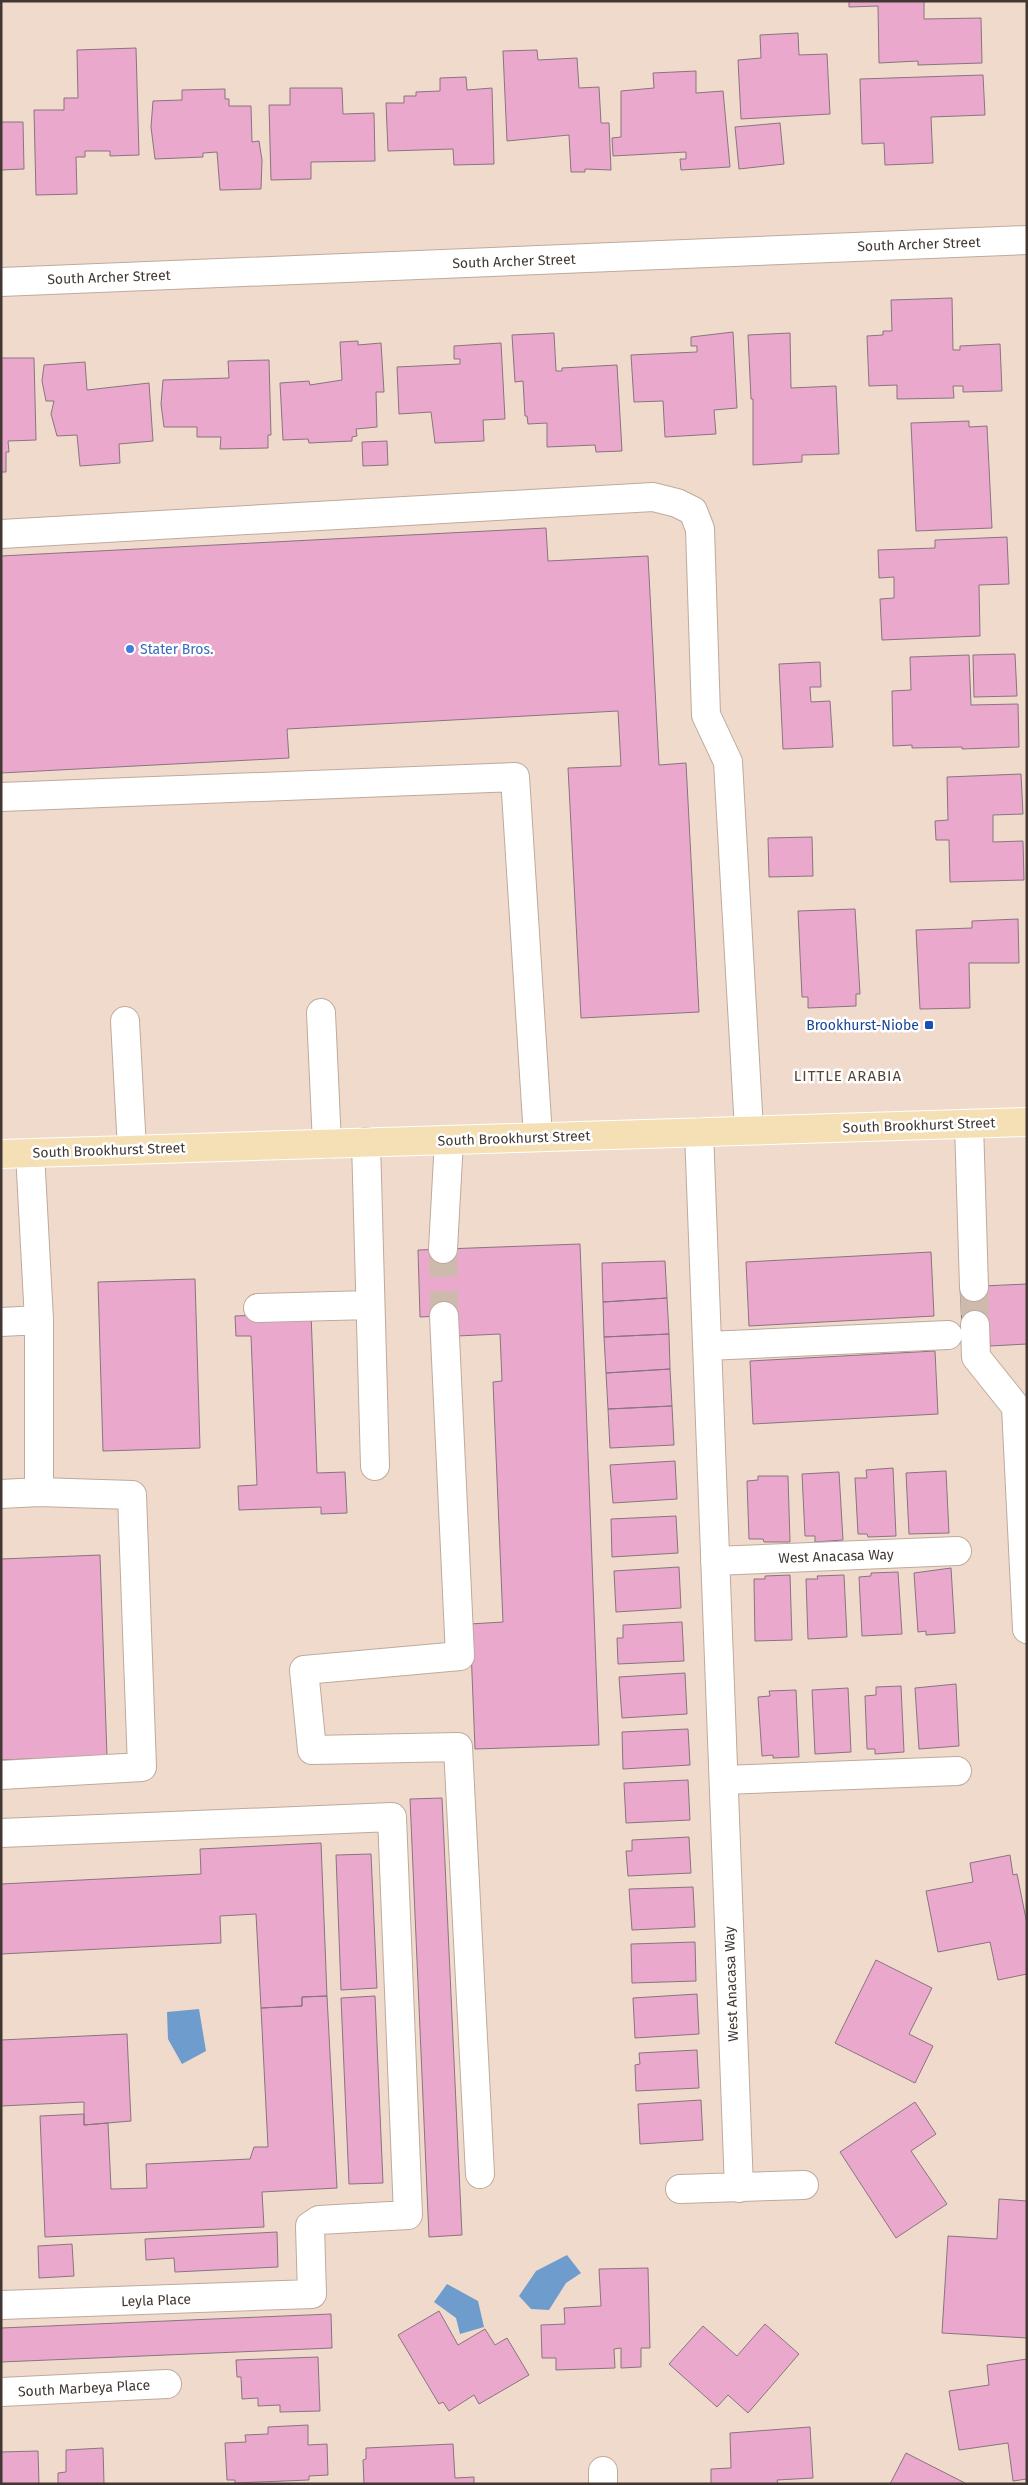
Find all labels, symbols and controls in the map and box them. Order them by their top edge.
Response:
street label: South Archer Street [857,234,982,255]
street label: South Archer Street [452,251,577,272]
street label: South Archer Street [47,267,172,288]
place label: Stater Bros. [140,641,213,658]
marker: Stater Bros. [124,643,136,655]
place label: Brookhurst-Niobe [806,1017,919,1034]
marker: Brookhurst-Niobe [923,1019,935,1031]
district label: LITTLE ARABIA [794,1067,902,1085]
street label: South Brookhurst Street [842,1114,997,1137]
street label: South Brookhurst Street [437,1127,592,1150]
street label: South Brookhurst Street [32,1139,187,1162]
street label: West Anacasa Way [778,1546,894,1567]
street label: West Anacasa Way [721,1926,742,2042]
street label: Leyla Place [121,2291,191,2310]
street label: South Marbeya Place [17,2377,151,2400]

